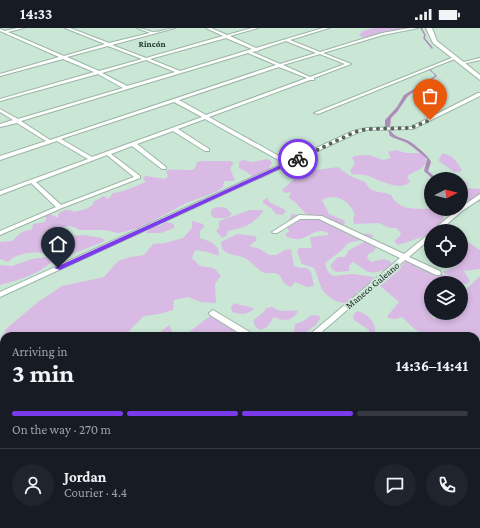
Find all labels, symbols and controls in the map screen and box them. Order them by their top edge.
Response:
text: 14:33 [20,6,52,22]
district label: Rincón [138,39,166,49]
pin [413,79,447,120]
icon: bag [419,85,441,107]
courier [278,139,318,179]
icon: bike [287,148,309,170]
north arrow [424,172,468,216]
map controls [424,172,468,320]
button: locate [424,224,468,268]
pin [41,227,75,268]
icon: home [47,233,69,255]
street label: Maneco Galeano [343,260,401,311]
button: layers [424,276,468,320]
text: Arriving in [12,344,68,359]
text: 14:36–14:41 [396,358,468,374]
text: 3 min [12,359,74,388]
text: On the way · 270 m [12,422,111,437]
button: person [12,464,54,506]
button: chat [374,464,416,506]
button: phone [426,464,468,506]
text: Jordan [64,469,106,485]
text: Courier · 4.4 [64,485,127,500]

